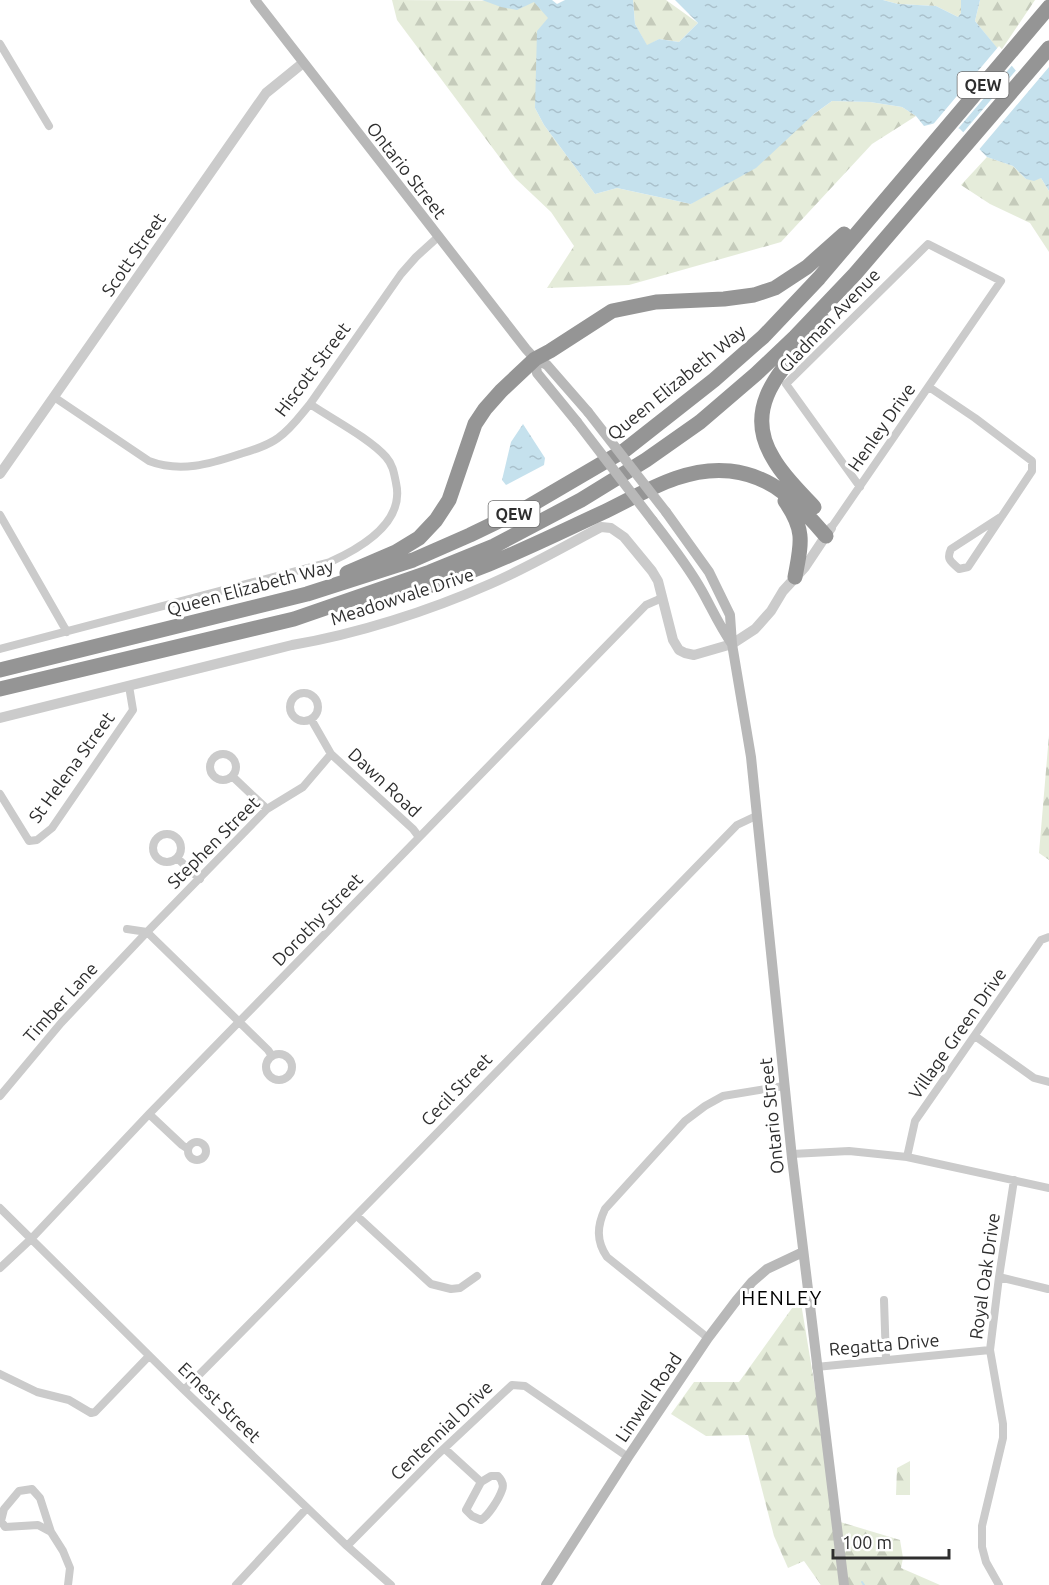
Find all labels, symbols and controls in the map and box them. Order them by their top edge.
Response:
road number: QEW [958,72,1008,98]
street label: Ontario Street [363,118,451,222]
street label: Scott Street [97,209,169,299]
street label: Gladman Avenue [774,264,884,376]
street label: Hiscott Street [270,318,354,420]
street label: Queen Elizabeth Way [603,320,750,444]
street label: Henley Drive [843,379,919,475]
road number: QEW [488,501,540,527]
street label: Queen Elizabeth Way [165,555,336,620]
street label: Meadowvale Drive [328,563,476,629]
street label: St Helena Street [24,708,118,826]
street label: Dawn Road [345,743,425,821]
street label: Stephen Street [163,792,263,892]
street label: Dorothy Street [268,869,366,969]
street label: Timber Lane [19,958,101,1046]
street label: Village Green Drive [904,964,1010,1102]
street label: Cecil Street [417,1049,495,1129]
street label: Ontario Street [755,1057,787,1175]
street label: Royal Oak Drive [965,1212,1003,1340]
district label: HENLEY [741,1286,823,1309]
street label: Regatta Drive [828,1329,940,1359]
street label: Linwell Road [611,1349,685,1445]
street label: Ernest Street [175,1358,265,1446]
street label: Centennial Drive [386,1376,496,1484]
scale bar [833,1522,948,1560]
text: 100 m [842,1532,892,1552]

